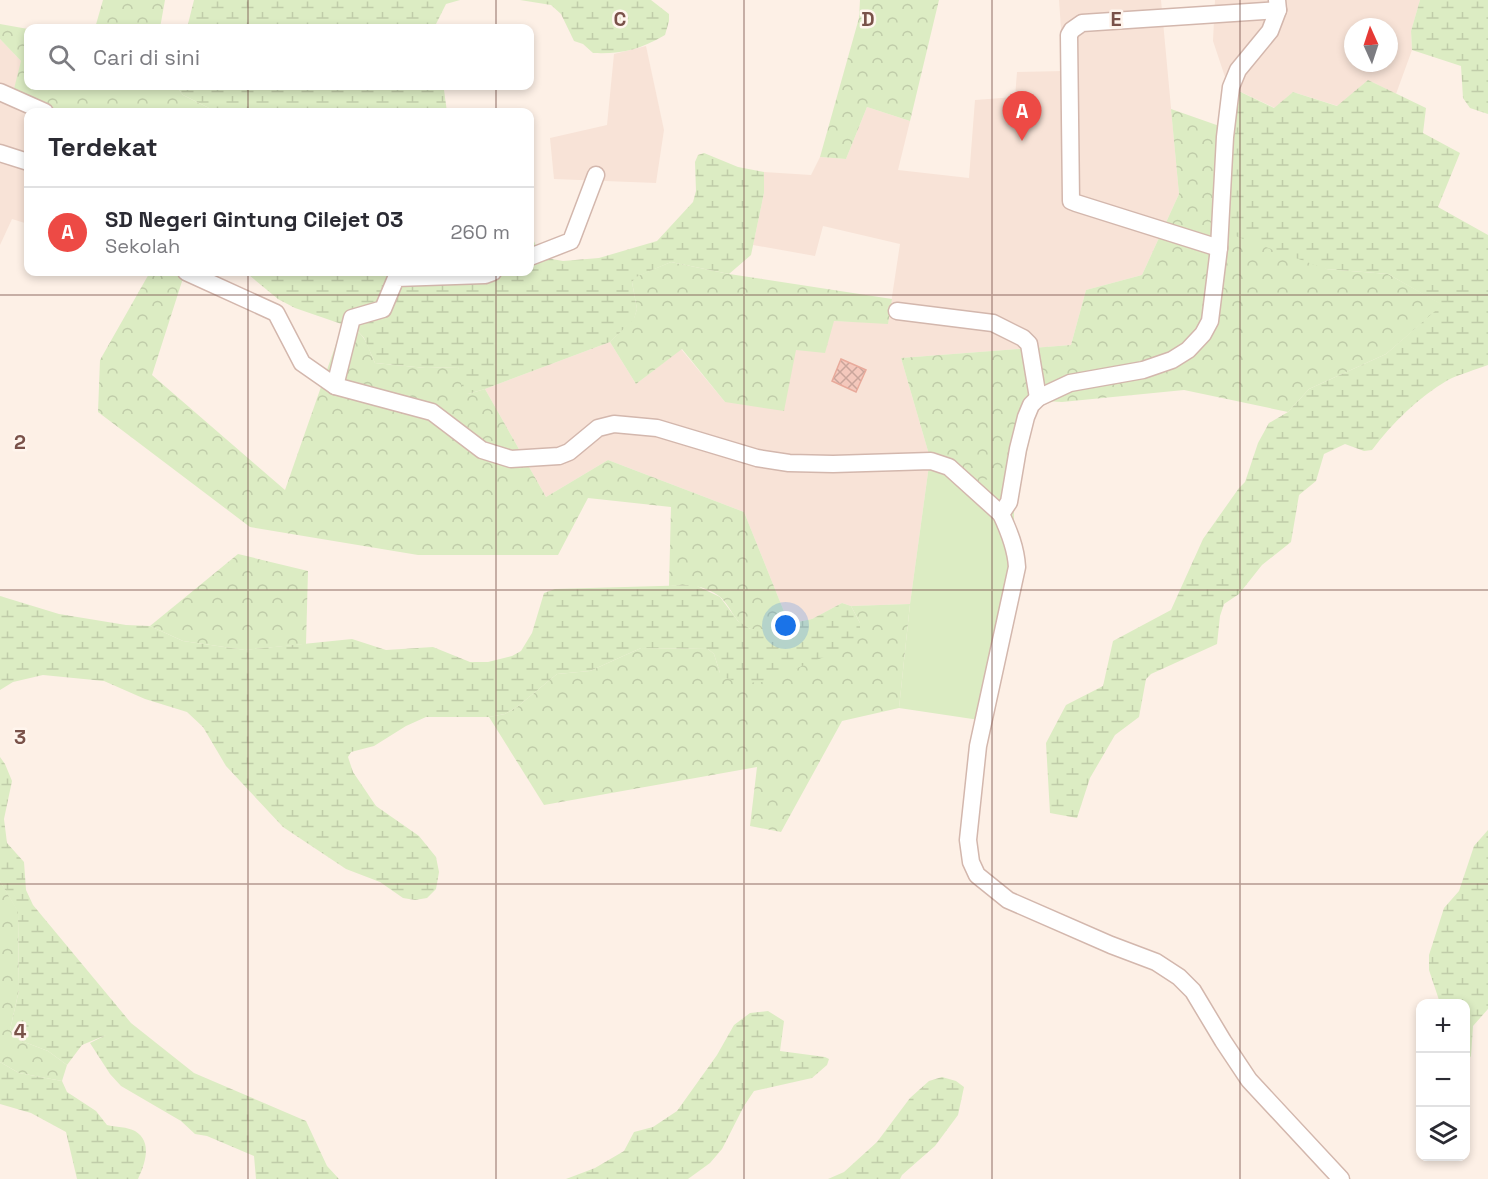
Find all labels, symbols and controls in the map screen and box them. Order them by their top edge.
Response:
text: C [614,6,627,32]
text: D [861,6,875,32]
text: E [1110,6,1122,32]
north arrow [1344,18,1398,72]
search box [24,24,534,90]
icon: search [45,41,78,74]
text: Cari di sini [93,43,200,71]
pin: A [1002,92,1042,141]
text: Terdekat [48,130,158,164]
text: SD Negeri Gintung Cilejet 03 [105,205,403,233]
text: A [61,219,74,245]
text: 260 m [451,219,510,245]
text: Sekolah [105,233,180,259]
text: 2 [14,429,26,455]
your location [771,611,800,640]
text: 3 [14,724,26,750]
map controls [1416,999,1470,1161]
button: + [1416,999,1470,1053]
text: 4 [14,1018,27,1044]
button: − [1416,1053,1470,1107]
button: layers [1416,1107,1470,1161]

